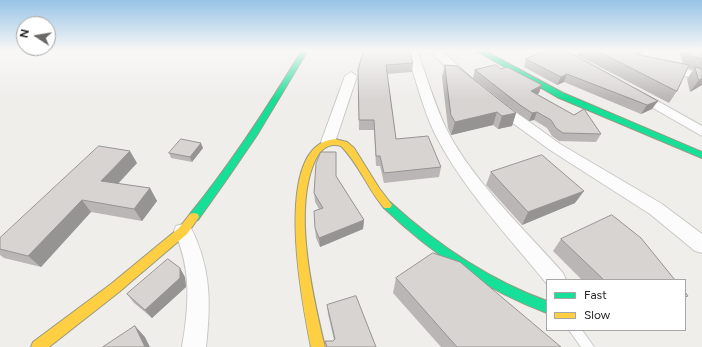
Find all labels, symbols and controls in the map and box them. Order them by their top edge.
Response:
north arrow [16,16,56,56]
text: N [18,28,32,39]
legend [546,279,686,331]
text: Fast [584,288,607,302]
text: Slow [584,308,610,322]

